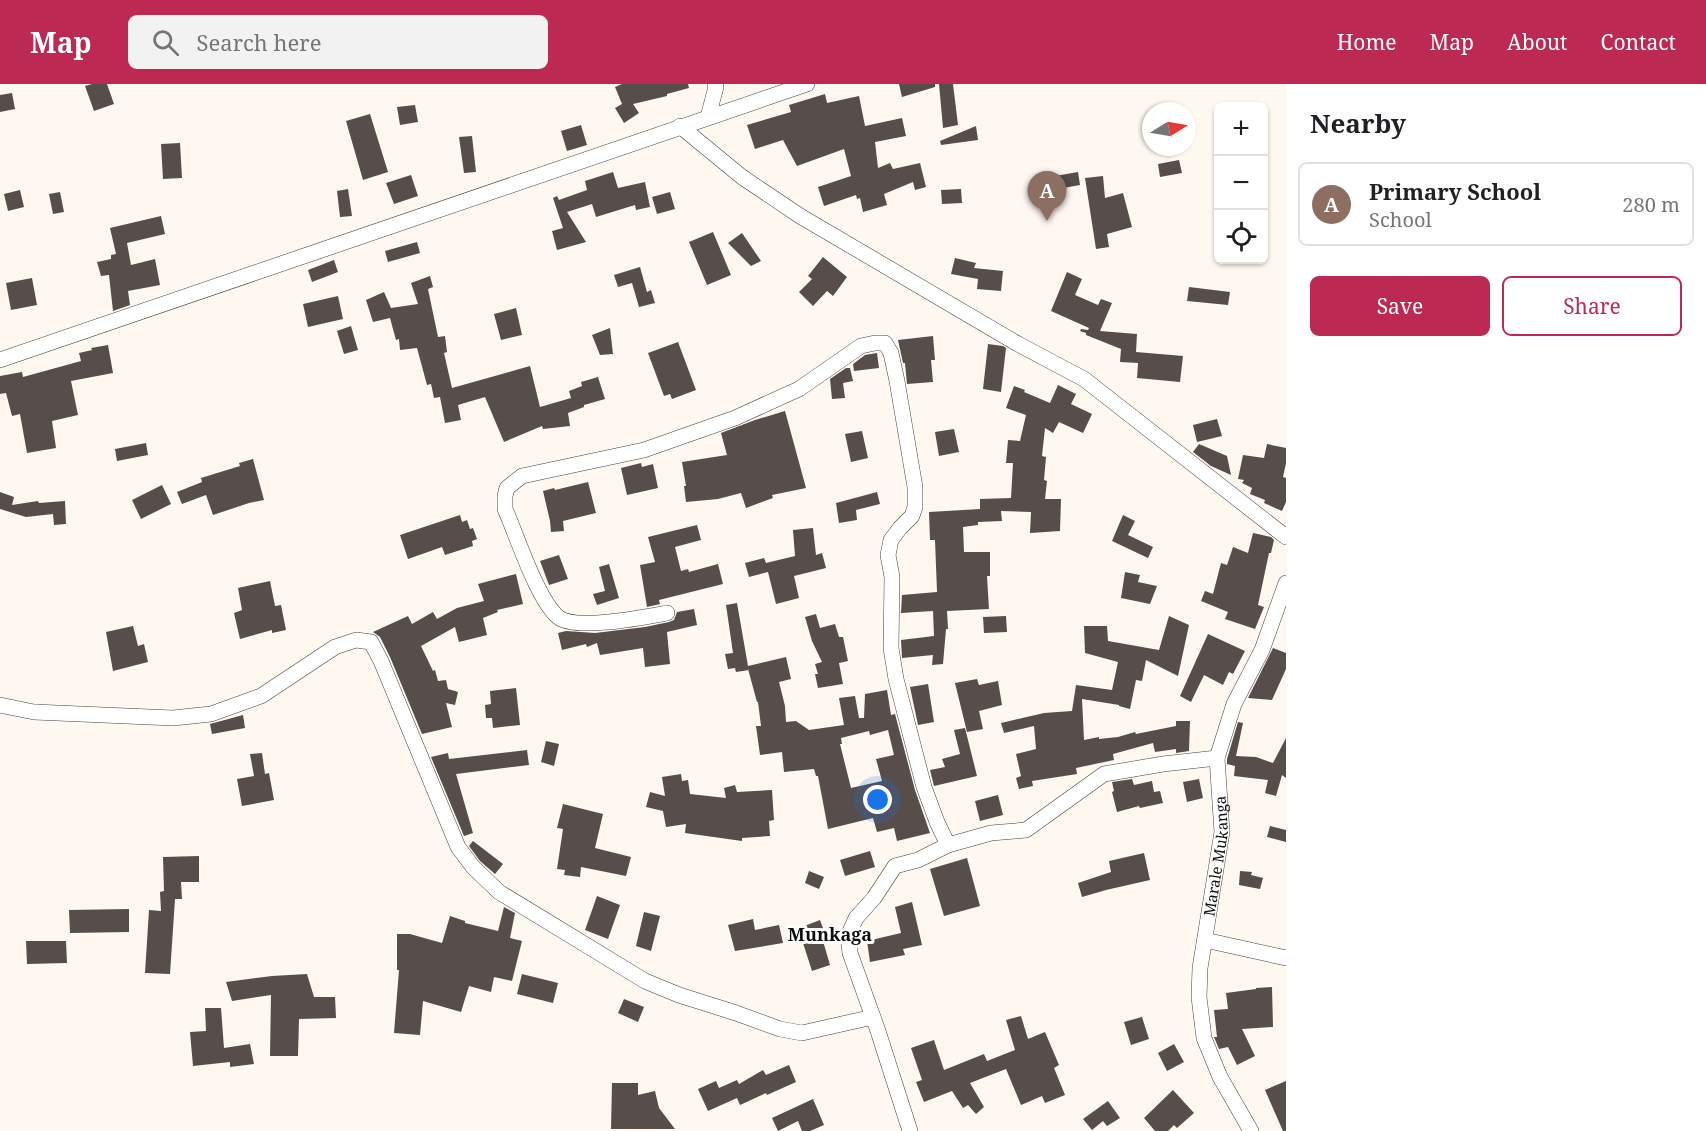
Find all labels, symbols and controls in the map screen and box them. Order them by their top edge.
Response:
search box [128,15,548,69]
text: Map [30,23,92,61]
icon: search [149,26,182,59]
text: Search here [197,27,321,57]
text: Home [1337,28,1397,56]
text: Map [1430,28,1474,56]
text: About [1507,28,1568,56]
text: Contact [1601,28,1676,56]
north arrow [1142,102,1196,156]
map controls [1214,102,1268,264]
button: + [1214,102,1268,156]
text: Nearby [1310,105,1406,141]
button: − [1214,156,1268,210]
pin: A [1028,172,1066,221]
text: Primary School [1369,176,1541,206]
text: A [1324,191,1339,218]
text: 280 m [1622,191,1680,218]
text: School [1369,206,1432,233]
button: locate [1214,210,1268,264]
button: Save [1310,276,1490,336]
button: Share [1502,276,1682,336]
your location [863,785,892,814]
street label: Marale Mukanga [1199,795,1232,918]
district label: Munkaga [788,922,872,946]

